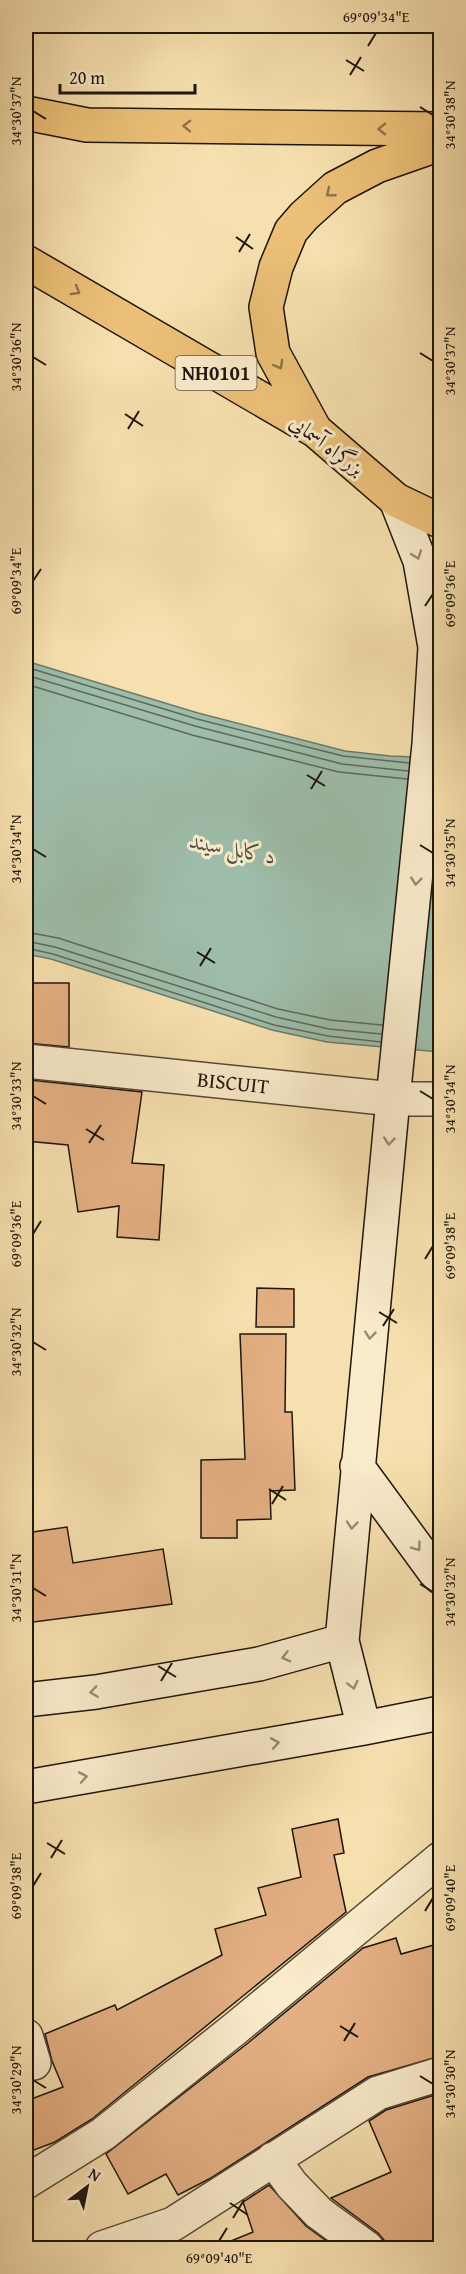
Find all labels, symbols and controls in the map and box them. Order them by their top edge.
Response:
text: 69°09'34"E [343,6,410,27]
scale bar [60,57,195,95]
text: 20 m [69,64,105,91]
text: 34°30'37"N [5,76,26,145]
text: 34°30'38"N [439,80,460,149]
one-way arrow [183,120,192,132]
one-way arrow [378,122,387,135]
one-way arrow [326,186,337,197]
one-way arrow [70,284,80,296]
text: 34°30'36"N [5,322,26,391]
text: 34°30'37"N [439,326,460,395]
road number: NH0101 [176,356,256,390]
one-way arrow [272,359,283,369]
street label: بزرگراه آسمایی [284,406,371,483]
text: 69°09'34"E [5,547,26,614]
one-way arrow [410,549,423,560]
text: 69°09'36"E [439,560,460,627]
text: 34°30'34"N [5,814,26,883]
text: 34°30'35"N [439,818,460,887]
water label: د کابل سيند [187,824,279,872]
one-way arrow [410,877,423,886]
text: 34°30'33"N [5,1061,26,1130]
street label: BISCUIT [196,1063,271,1102]
text: 34°30'34"N [439,1064,460,1133]
one-way arrow [383,1136,396,1145]
text: 69°09'36"E [5,1200,26,1267]
text: 69°09'38"E [439,1212,460,1279]
text: 34°30'32"N [5,1307,26,1376]
one-way arrow [364,1330,377,1339]
one-way arrow [346,1520,359,1529]
one-way arrow [409,1541,420,1552]
text: 34°30'31"N [5,1553,26,1622]
text: 34°30'32"N [439,1557,460,1626]
one-way arrow [281,1650,291,1662]
one-way arrow [345,1679,358,1689]
one-way arrow [89,1686,98,1698]
one-way arrow [271,1738,280,1750]
one-way arrow [78,1771,88,1783]
text: 69°09'38"E [5,1852,26,1919]
text: 69°09'40"E [439,1864,460,1931]
text: 34°30'29"N [5,2045,26,2114]
text: 34°30'30"N [439,2049,460,2118]
north arrow [57,2157,117,2217]
text: N [84,2161,106,2187]
text: 69°09'40"E [186,2247,253,2268]

